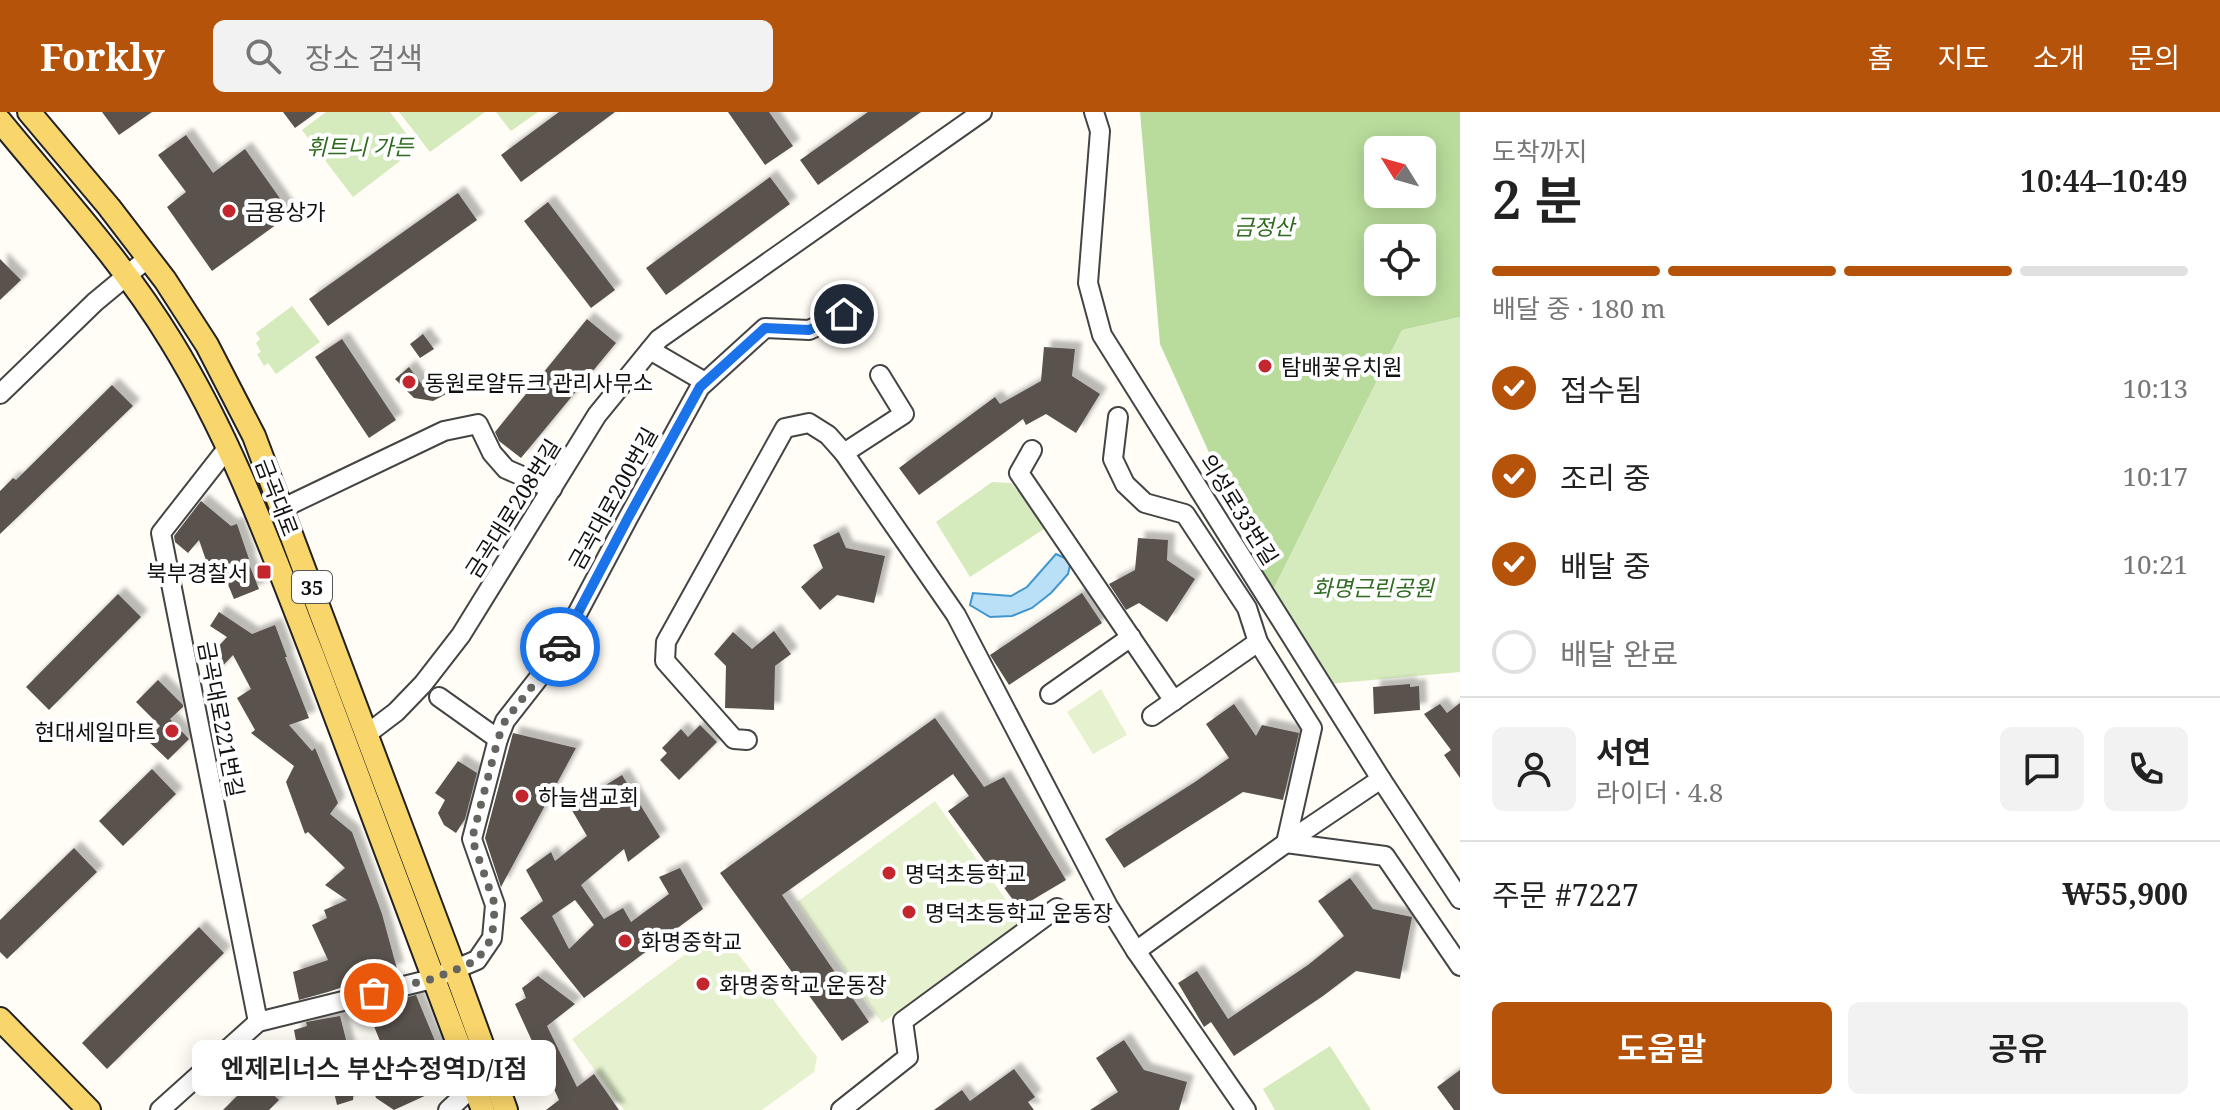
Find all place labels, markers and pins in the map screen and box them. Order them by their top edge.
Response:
place label: 금용상가 [245,196,326,226]
marker: 금용상가 [220,202,238,220]
pin [810,280,878,348]
place label: 탐배꽃유치원 [1281,351,1402,381]
marker: 탐배꽃유치원 [1256,357,1274,375]
place label: 동원로얄듀크 관리사무소 [425,367,653,397]
marker: 동원로얄듀크 관리사무소 [400,373,418,391]
place label: 북부경찰서 [147,557,248,587]
marker: 북부경찰서 [255,563,273,581]
place label: 현대세일마트 [35,716,156,746]
marker: 현대세일마트 [163,722,181,740]
place label: 하늘샘교회 [538,781,639,811]
marker: 하늘샘교회 [513,787,531,805]
place label: 명덕초등학교 [905,858,1026,888]
marker: 명덕초등학교 [880,864,898,882]
place label: 명덕초등학교 운동장 [925,897,1113,927]
marker: 명덕초등학교 운동장 [900,903,918,921]
place label: 화명중학교 [641,926,742,956]
marker: 화명중학교 [616,932,634,950]
pin [340,959,408,1027]
place label: 화명중학교 운동장 [719,969,887,999]
marker: 화명중학교 운동장 [694,975,712,993]
callout: 엔제리너스 부산수정역D/I점 [192,1041,556,1097]

